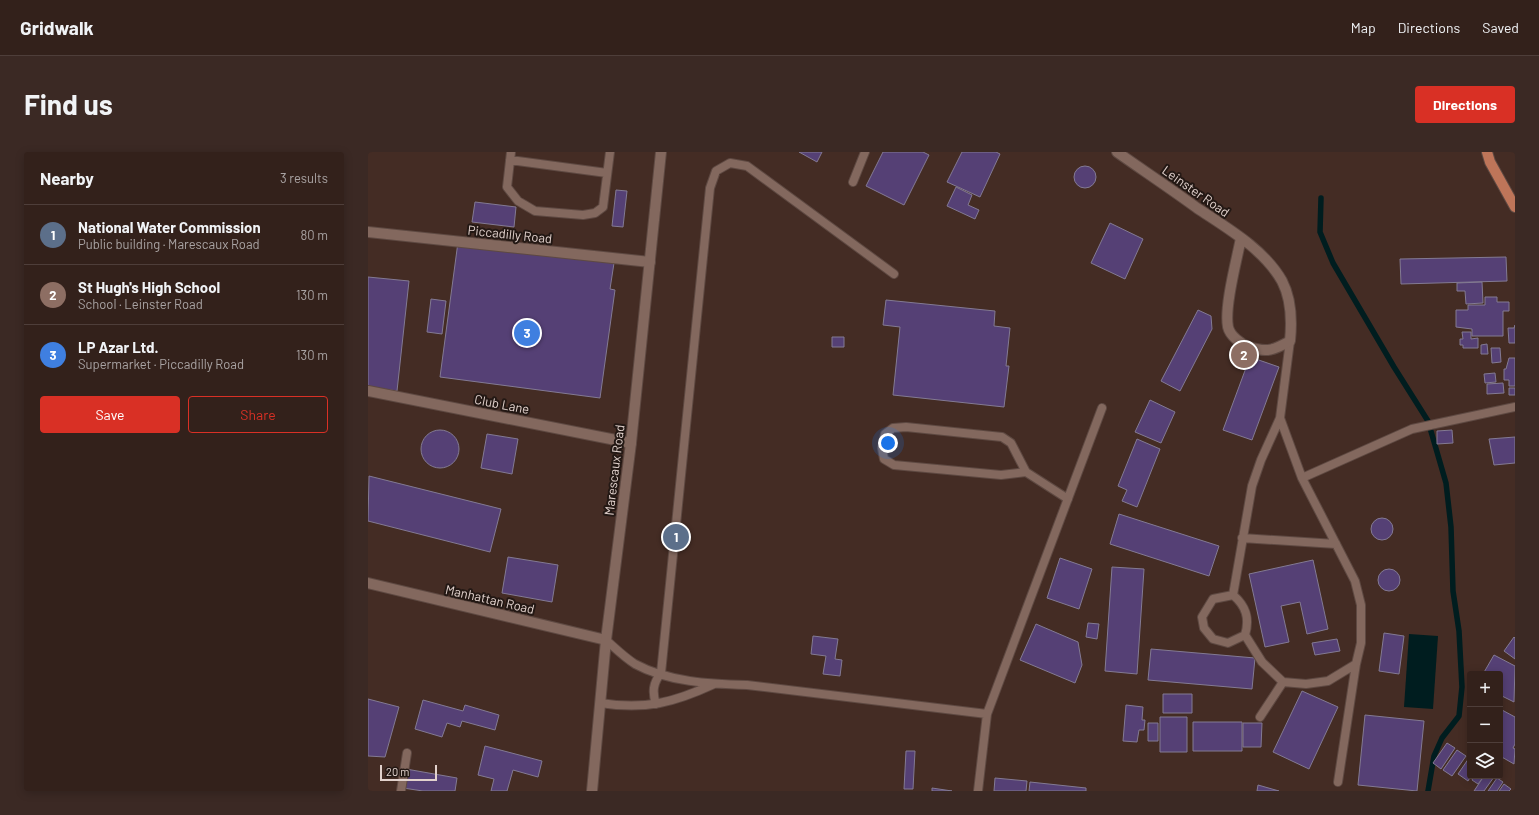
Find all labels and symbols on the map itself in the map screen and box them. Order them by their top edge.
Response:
street label: Leinster Road [1159,162,1233,220]
street label: Piccadilly Road [467,222,553,246]
pin: 3 [514,318,540,348]
pin: 2 [1231,340,1257,370]
street label: Club Lane [473,391,531,417]
street label: Marescaux Road [600,424,628,516]
your location [878,433,898,453]
pin: 1 [663,522,689,552]
street label: Manhattan Road [444,581,536,617]
scale bar [380,763,437,782]

